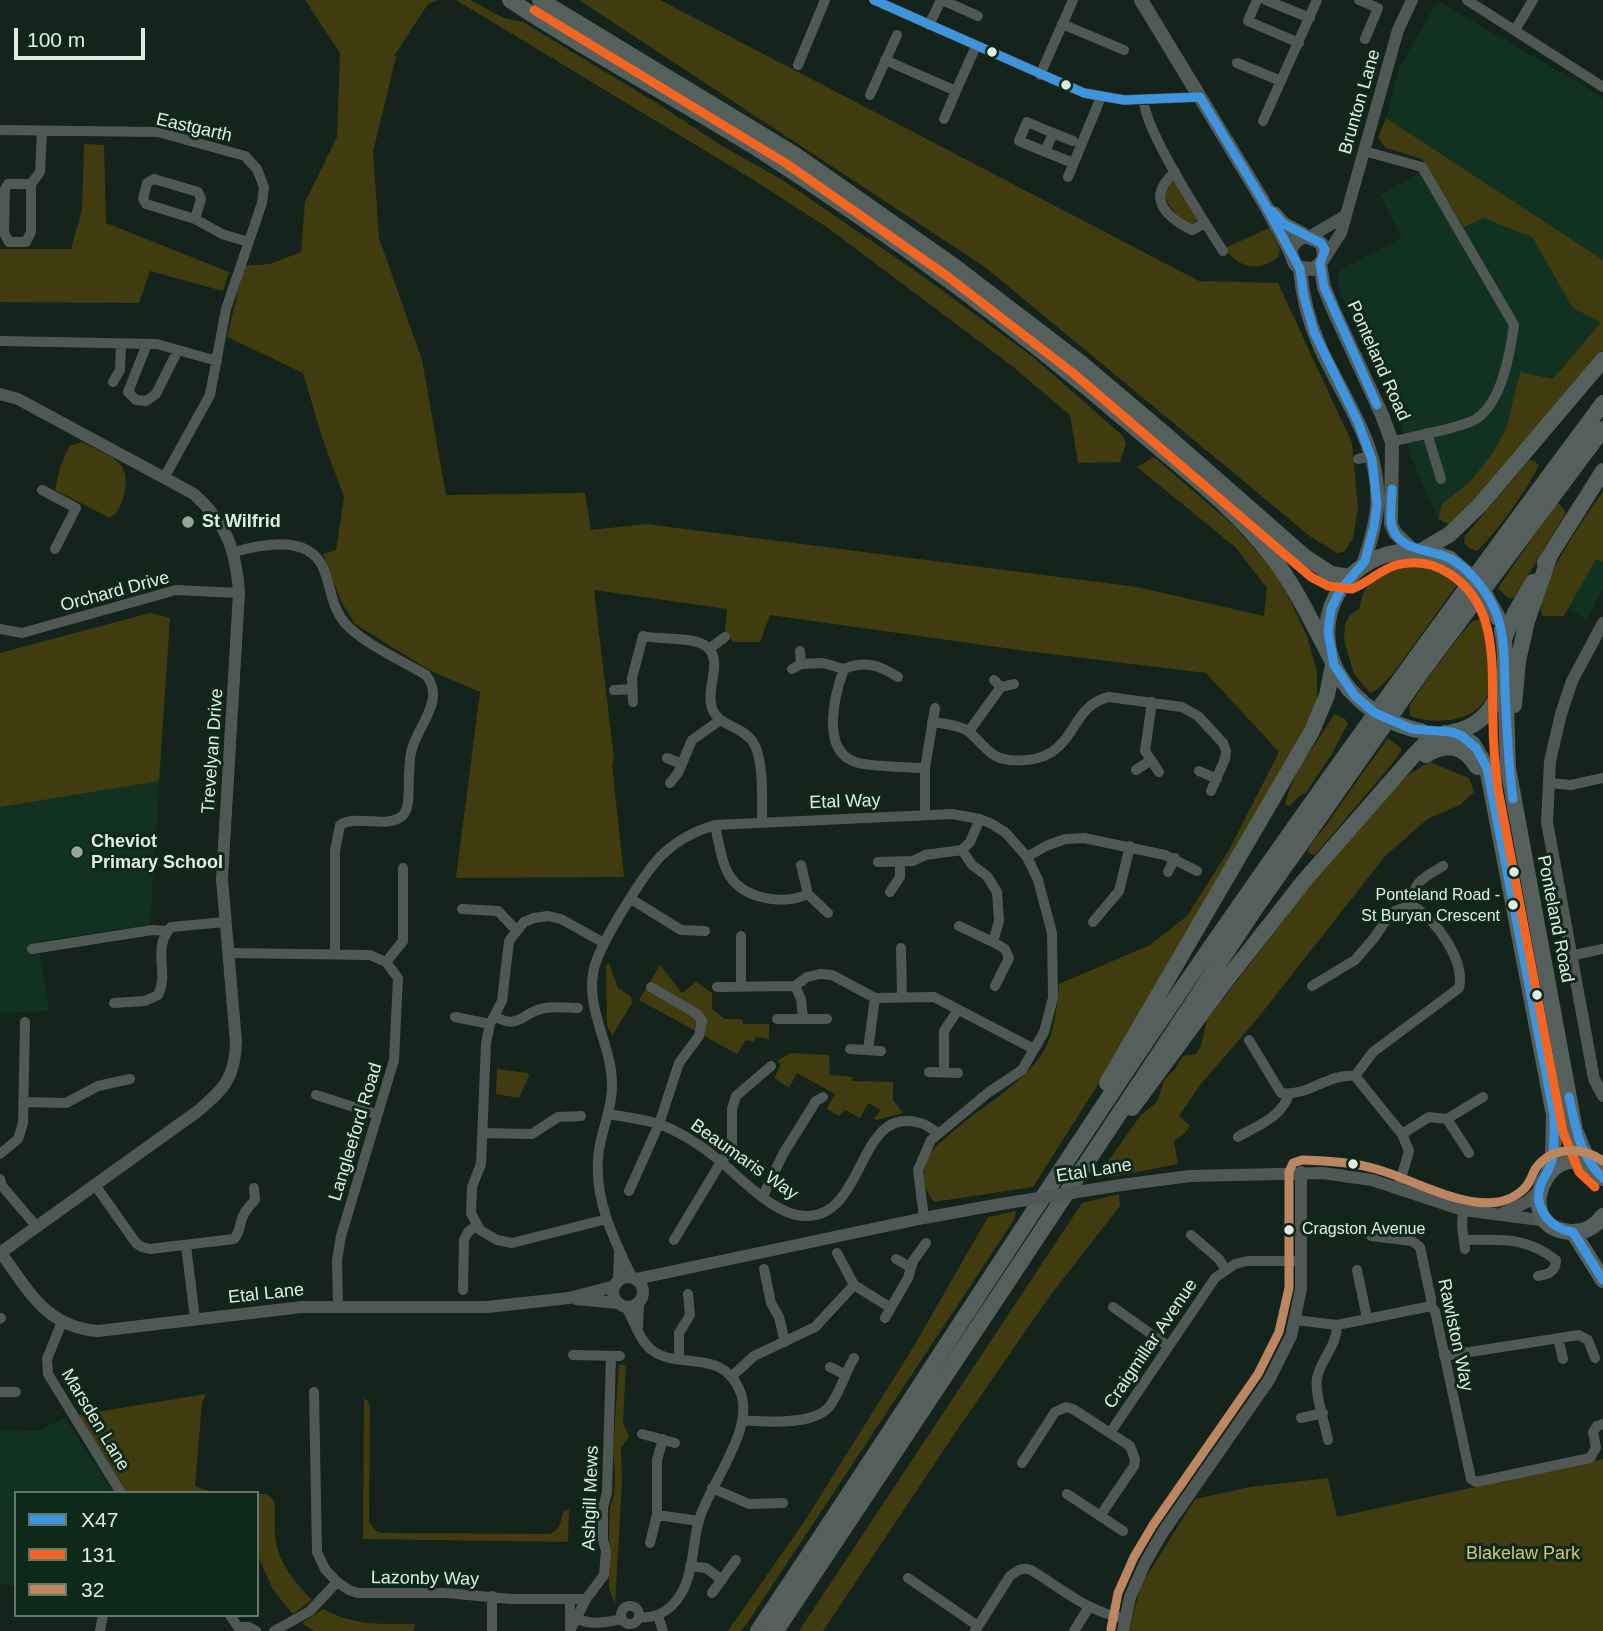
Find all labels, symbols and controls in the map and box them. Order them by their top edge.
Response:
scale bar [18,14,149,58]
text: 100 m [27,28,85,51]
unlabelled marker [985,45,999,59]
street label: Brunton Lane [1335,47,1385,157]
unlabelled marker [1059,78,1073,92]
street label: Eastgarth [154,109,234,147]
street label: Ponteland Road [1342,298,1414,424]
place label: St Wilfrid [202,511,281,533]
marker: St Wilfrid [180,514,196,530]
street label: Orchard Drive [58,567,172,617]
street label: Trevelyan Drive [198,688,228,814]
street label: Etal Way [809,790,881,814]
place label: Cheviot Primary School [91,831,223,874]
marker: Cheviot Primary School [69,844,85,860]
street label: Ponteland Road [1532,854,1578,984]
unlabelled marker [1507,865,1521,879]
place label: Ponteland Road - St Buryan Crescent [1361,886,1500,924]
marker: Ponteland Road - St Buryan Crescent [1506,898,1520,912]
unlabelled marker [1530,988,1544,1002]
street label: Langleeford Road [325,1060,387,1204]
street label: Beaumaris Way [686,1115,802,1205]
street label: Etal Lane [1055,1154,1133,1188]
unlabelled marker [1346,1157,1360,1171]
place label: Cragston Avenue [1302,1220,1425,1240]
marker: Cragston Avenue [1282,1223,1296,1237]
street label: Craigmillar Avenue [1100,1275,1202,1413]
street label: Rawlston Way [1433,1277,1477,1393]
street label: Etal Lane [227,1279,305,1309]
street label: Marsden Lane [56,1365,134,1475]
street label: Ashgill Mews [578,1445,604,1551]
legend [14,1491,259,1617]
text: X47 [81,1508,118,1531]
text: 131 [81,1543,116,1566]
park label: Blakelaw Park [1466,1543,1580,1565]
street label: Lazonby Way [371,1567,479,1591]
text: 32 [81,1578,104,1601]

